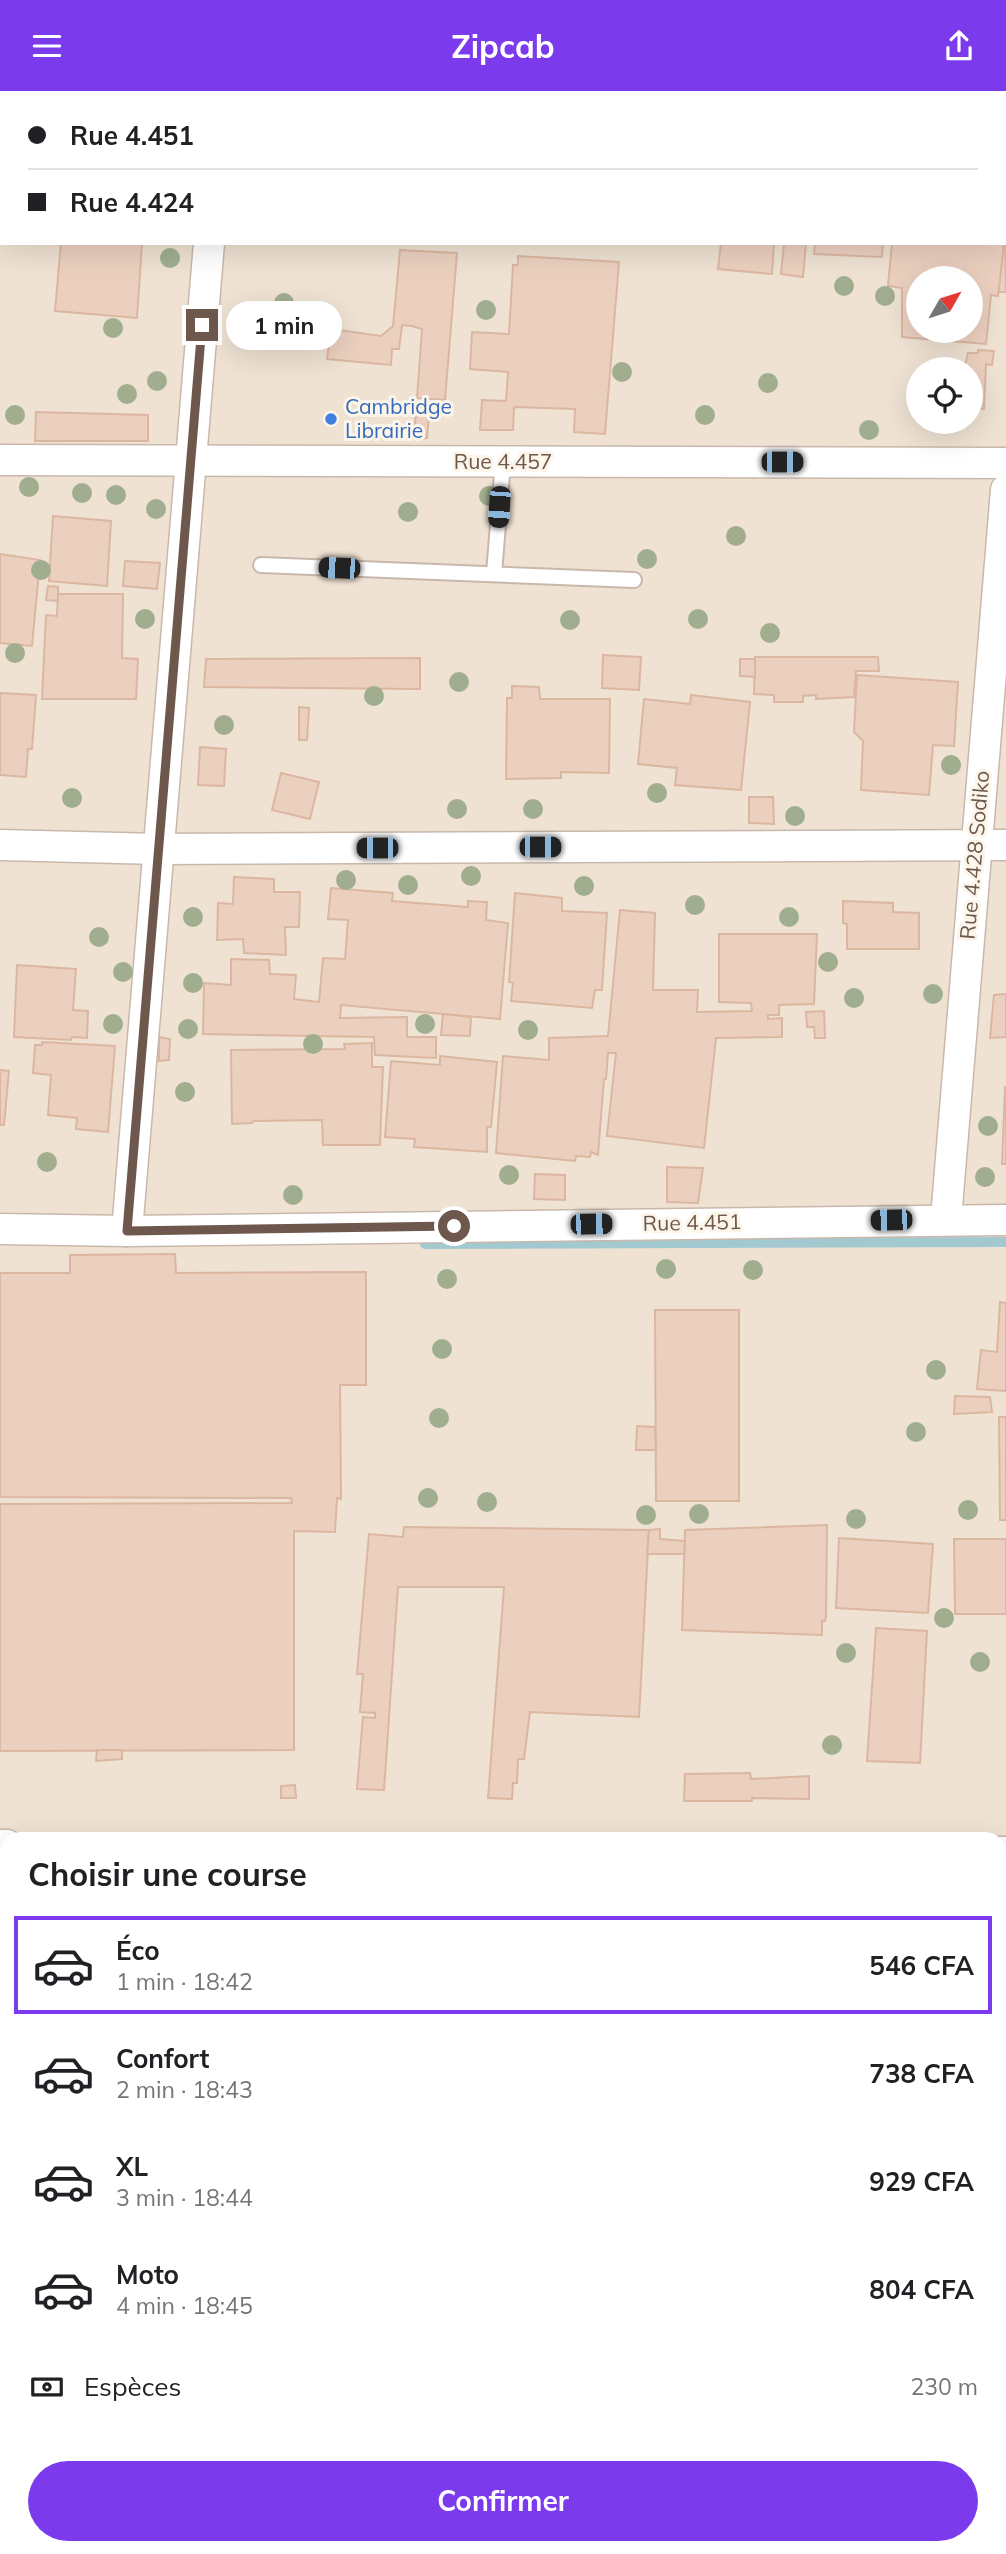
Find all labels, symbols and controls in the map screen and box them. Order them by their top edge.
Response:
text: Zipcab [451,26,555,66]
icon: menu [28,27,66,65]
icon: share [940,27,978,65]
text: Rue 4.451 [70,119,194,152]
text: Rue 4.424 [70,186,194,219]
north arrow [906,266,984,343]
map controls [906,266,983,434]
callout: 1 min [227,301,342,349]
route end [186,309,218,341]
text: 1 min [254,311,314,340]
button: locate [906,357,983,434]
place label: Cambridge Librairie [345,393,452,443]
marker: Cambridge Librairie [323,411,339,427]
street label: Rue 4.457 [454,448,552,474]
car [762,452,804,473]
car [488,485,511,529]
car [318,557,361,579]
street label: Rue 4.428 Sodiko [954,769,994,940]
car [520,837,562,858]
car [357,838,399,859]
street label: Rue 4.451 [642,1208,742,1236]
car [870,1209,913,1231]
route start [438,1210,470,1242]
car [570,1213,613,1235]
text: Choisir une course [28,1854,307,1894]
icon: car [32,1934,95,1997]
text: Éco [116,1934,160,1967]
text: 546 CFA [869,1949,974,1982]
text: 1 min · 18:42 [116,1967,253,1996]
icon: car [32,2042,95,2105]
text: Confort [116,2042,209,2075]
text: 738 CFA [869,2057,974,2090]
text: 2 min · 18:43 [116,2075,253,2104]
icon: car [32,2150,95,2213]
text: XL [116,2150,148,2183]
text: 929 CFA [869,2165,974,2198]
text: 3 min · 18:44 [116,2183,253,2212]
icon: car [32,2258,95,2321]
text: Moto [116,2258,179,2291]
text: 804 CFA [869,2273,974,2306]
text: 4 min · 18:45 [116,2291,253,2320]
icon: cash [28,2368,66,2406]
text: Espèces [84,2370,181,2403]
text: 230 m [910,2372,978,2401]
button: Confirmer [28,2461,978,2541]

